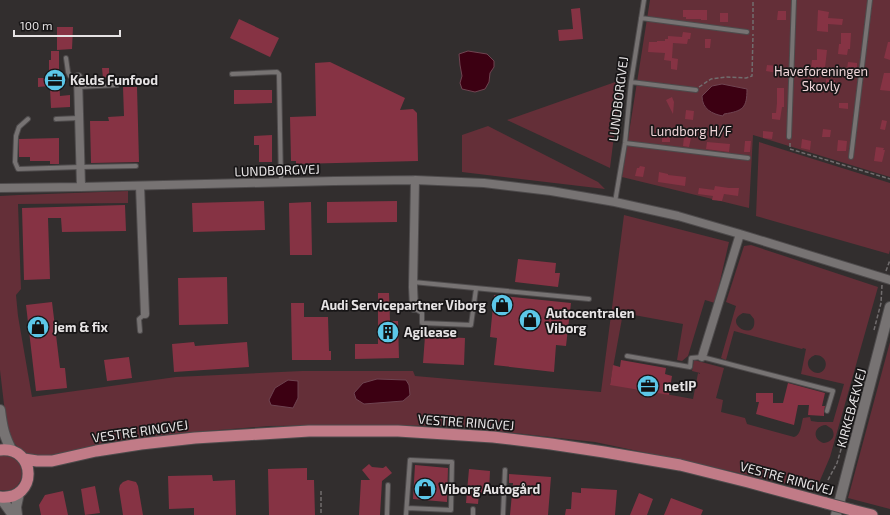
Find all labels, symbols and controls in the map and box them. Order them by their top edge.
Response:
scale bar [14,12,120,38]
text: 100 m [20,18,52,32]
street label: LUNDBORGVEJ [605,56,631,142]
park label: Haveforeningen Skovly [774,63,868,94]
office icon: Kelds Funfood [42,67,68,93]
place label: Kelds Funfood [70,72,158,88]
park label: Lundborg H/F [650,123,732,139]
street label: LUNDBORGVEJ [234,161,320,179]
shop icon: Audi Servicepartner Viborg [489,292,515,318]
place label: Audi Servicepartner Viborg [321,297,486,313]
place label: Autocentralen Viborg [546,305,635,336]
shop icon: Autocentralen Viborg [517,307,543,333]
shop icon: jem & fix [25,314,51,340]
place label: jem & fix [54,319,108,335]
building icon: Agilease [375,319,401,345]
place label: Agilease [404,324,457,340]
street label: KIRKEBÆKVEJ [833,367,869,449]
office icon: netIP [635,373,661,399]
place label: netIP [664,378,696,394]
street label: VESTRE RINGVEJ [417,411,515,433]
street label: VESTRE RINGVEJ [91,416,189,446]
street label: VESTRE RINGVEJ [738,458,836,498]
shop icon: Viborg Autogård [412,476,438,502]
place label: Viborg Autogård [440,481,540,497]

